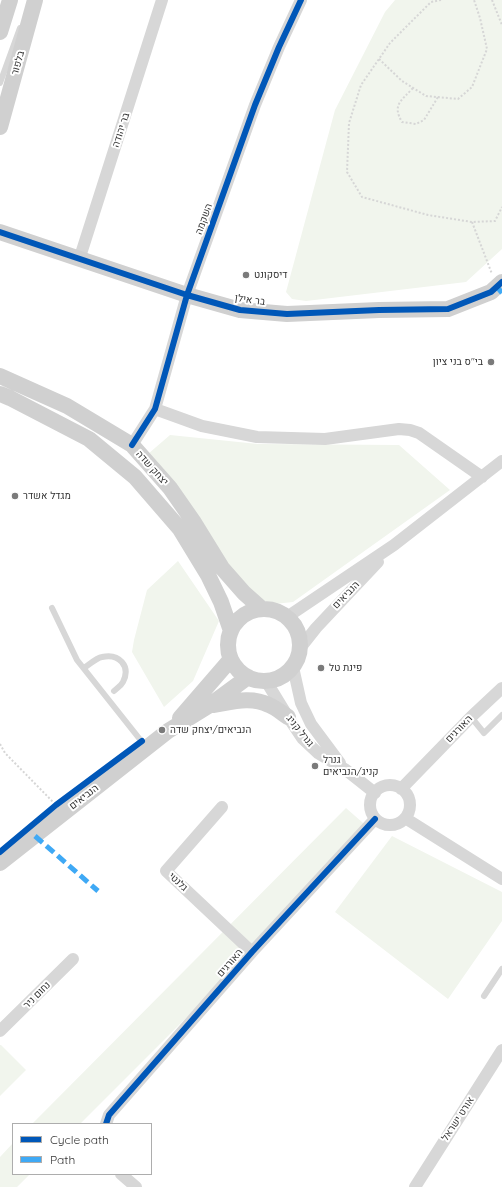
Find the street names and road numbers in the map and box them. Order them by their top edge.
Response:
street label: בלפור [9,50,27,76]
street label: בר יהודה [110,111,132,149]
street label: השקמה [193,202,215,236]
street label: בר אילן [234,292,266,308]
street label: יצחק שדה [133,448,171,488]
street label: הנביאים [330,579,362,611]
street label: גנרל קניג [284,713,316,749]
street label: האורגים [443,713,475,745]
street label: הנביאים [67,782,101,812]
street label: גלנטי [166,870,190,894]
street label: האורגים [215,946,245,980]
street label: נחום ניר [21,979,53,1011]
street label: אורט ישראל [439,1095,477,1143]

